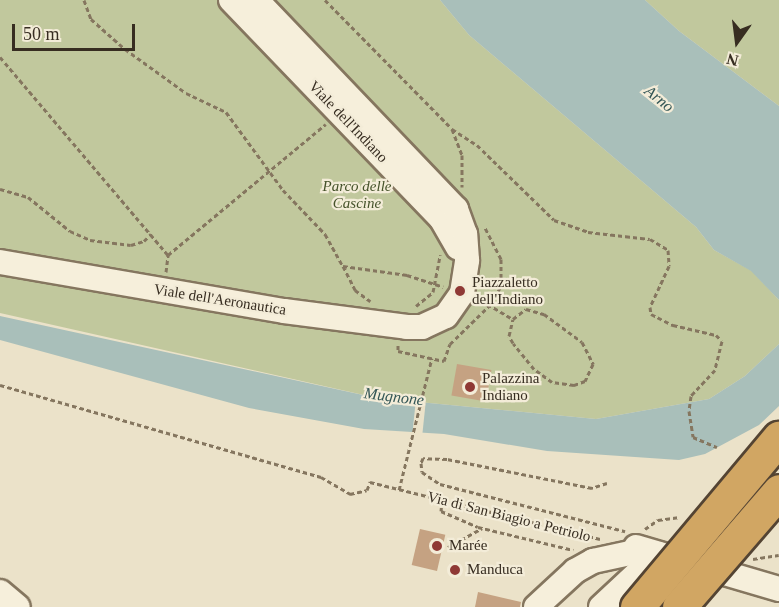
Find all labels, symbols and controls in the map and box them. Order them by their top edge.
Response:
scale bar [15,12,138,50]
north arrow [707,12,767,72]
text: 50 m [23,24,60,44]
text: N [725,50,740,70]
street label: Viale dell'Indiano [305,77,391,167]
water label: Arno [641,81,677,117]
park label: Parco delle Cascine [322,177,392,212]
place label: Piazzaletto dell'Indiano [472,273,543,308]
street label: Viale dell'Aeronautica [153,281,287,319]
marker: Piazzaletto dell'Indiano [453,284,467,298]
place label: Palazzina Indiano [482,369,539,404]
marker: Palazzina Indiano [463,380,477,394]
water label: Mugnone [363,384,425,410]
street label: Via di San Biagio a Petriolo [425,488,593,546]
place label: Marée [449,537,487,555]
marker: Marée [430,539,444,553]
place label: Manduca [467,561,523,579]
marker: Manduca [448,563,462,577]

